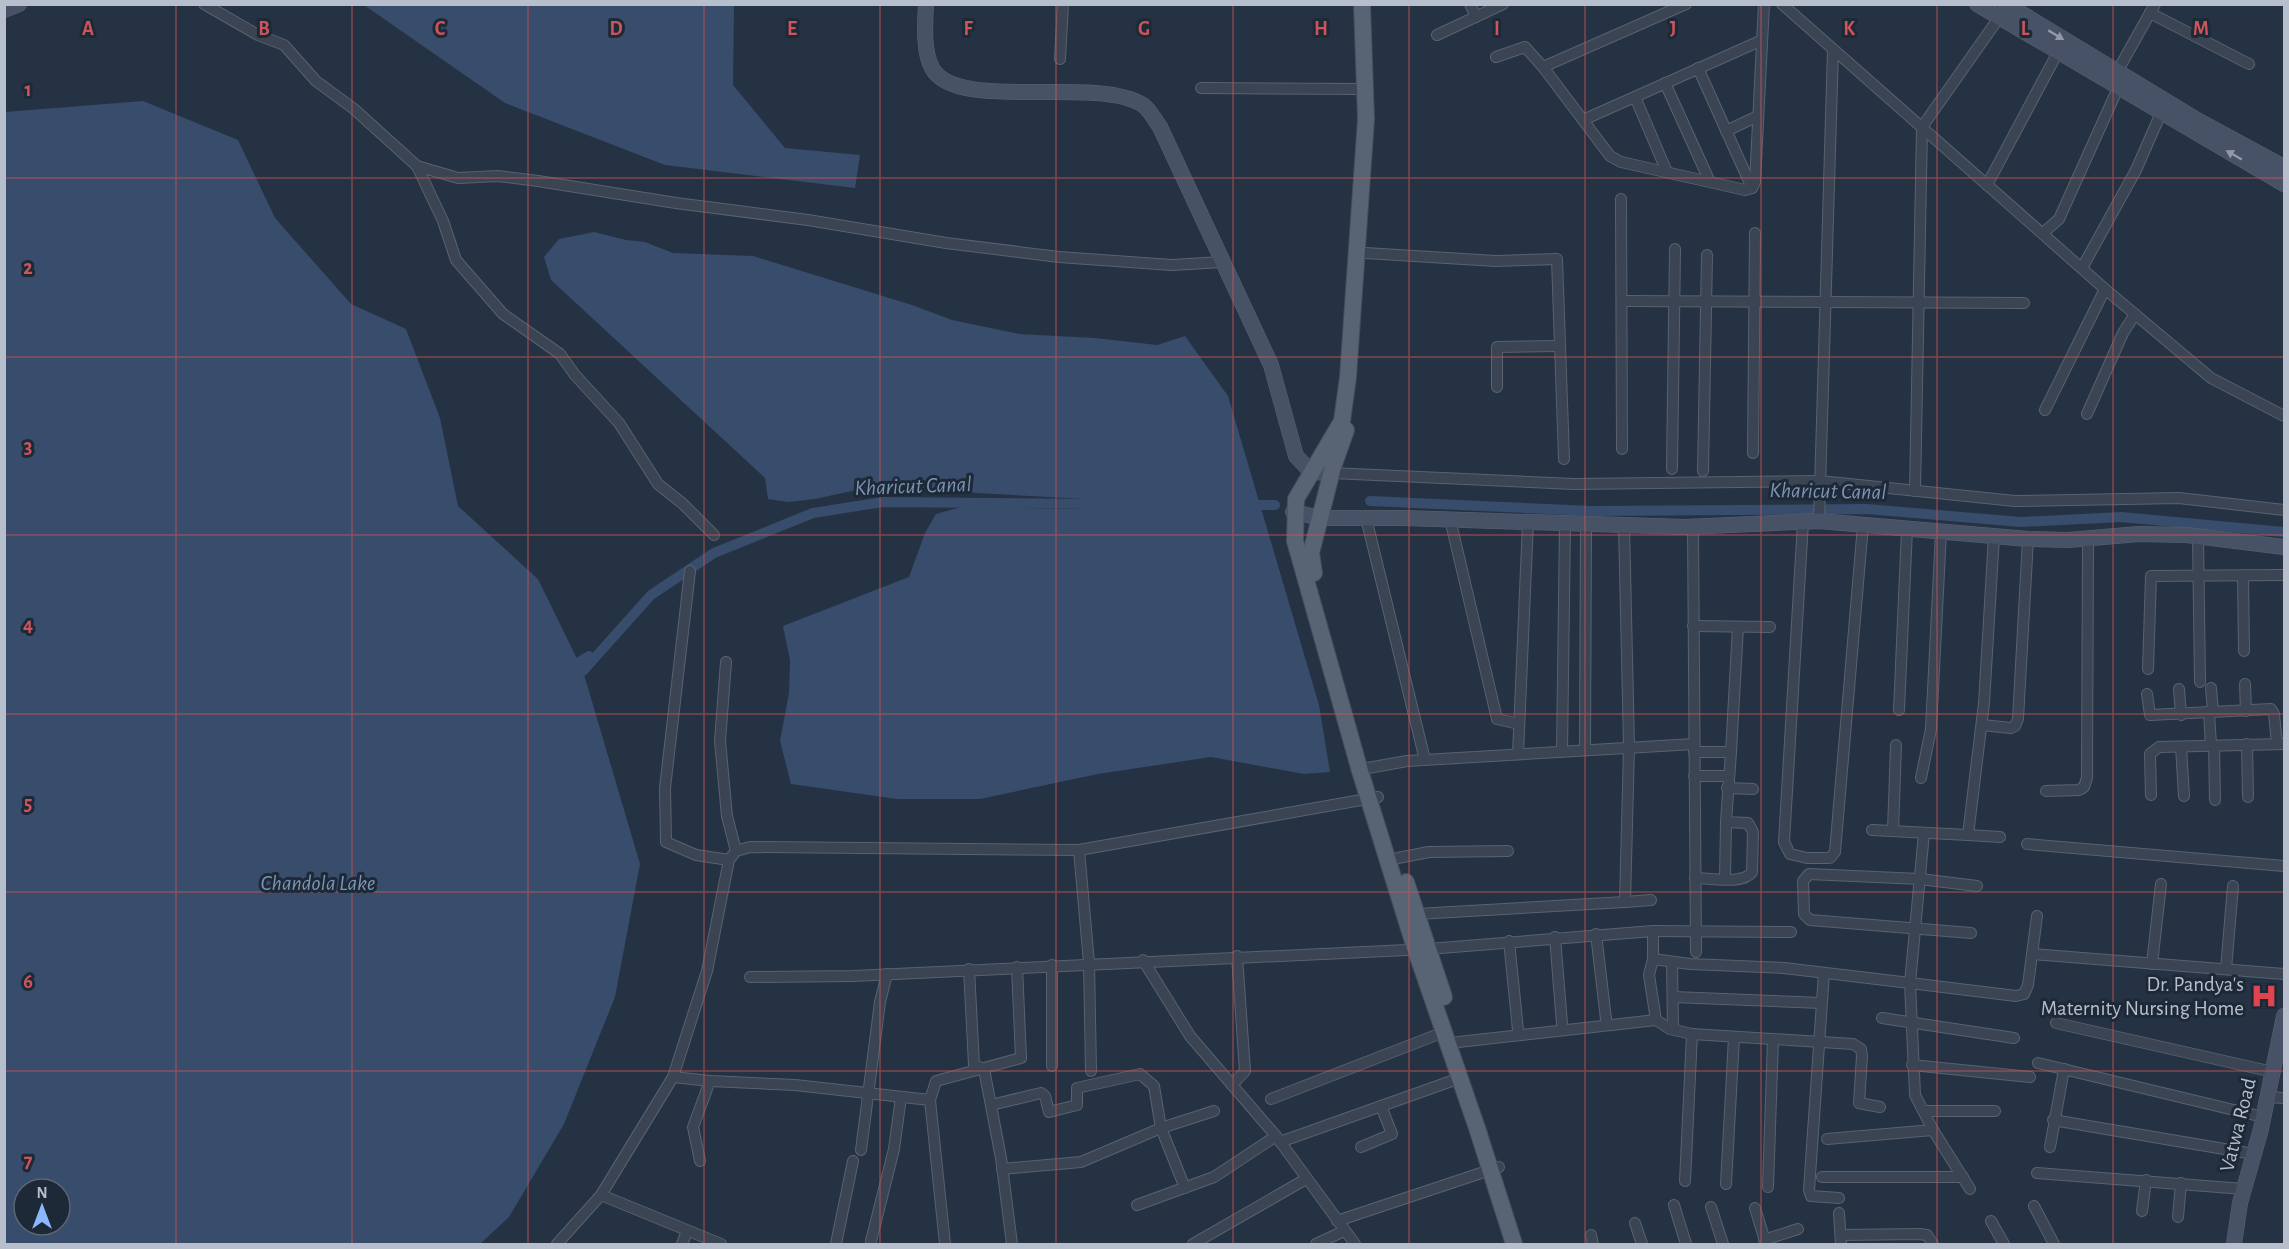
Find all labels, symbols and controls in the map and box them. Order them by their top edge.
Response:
text: A [82,19,94,39]
text: B [258,19,270,39]
text: C [435,19,446,39]
text: D [609,19,623,39]
text: E [787,19,797,39]
text: F [963,19,973,39]
text: G [1138,19,1150,39]
text: H [1314,19,1328,39]
text: I [1494,19,1500,39]
text: J [1670,19,1676,39]
text: K [1843,19,1855,39]
text: L [2021,19,2030,39]
text: M [2193,19,2209,39]
one-way arrow [2048,29,2064,40]
text: 1 [24,80,32,100]
one-way arrow [2225,150,2242,160]
text: 2 [23,258,33,278]
text: 3 [24,437,32,457]
water label: Kharicut Canal [854,473,972,499]
water label: Kharicut Canal [1769,479,1887,503]
text: 4 [23,615,33,635]
text: 5 [24,794,32,814]
water label: Chandola Lake [261,872,375,894]
text: 6 [23,972,33,992]
place label: Dr. Pandya's Maternity Nursing Home [2041,974,2244,1019]
hospital icon: Dr. Pandya's Maternity Nursing Home [2249,981,2279,1011]
street label: Vatwa Road [2216,1076,2260,1174]
text: 7 [24,1151,33,1171]
north arrow [12,1177,72,1237]
text: N [36,1185,48,1201]

